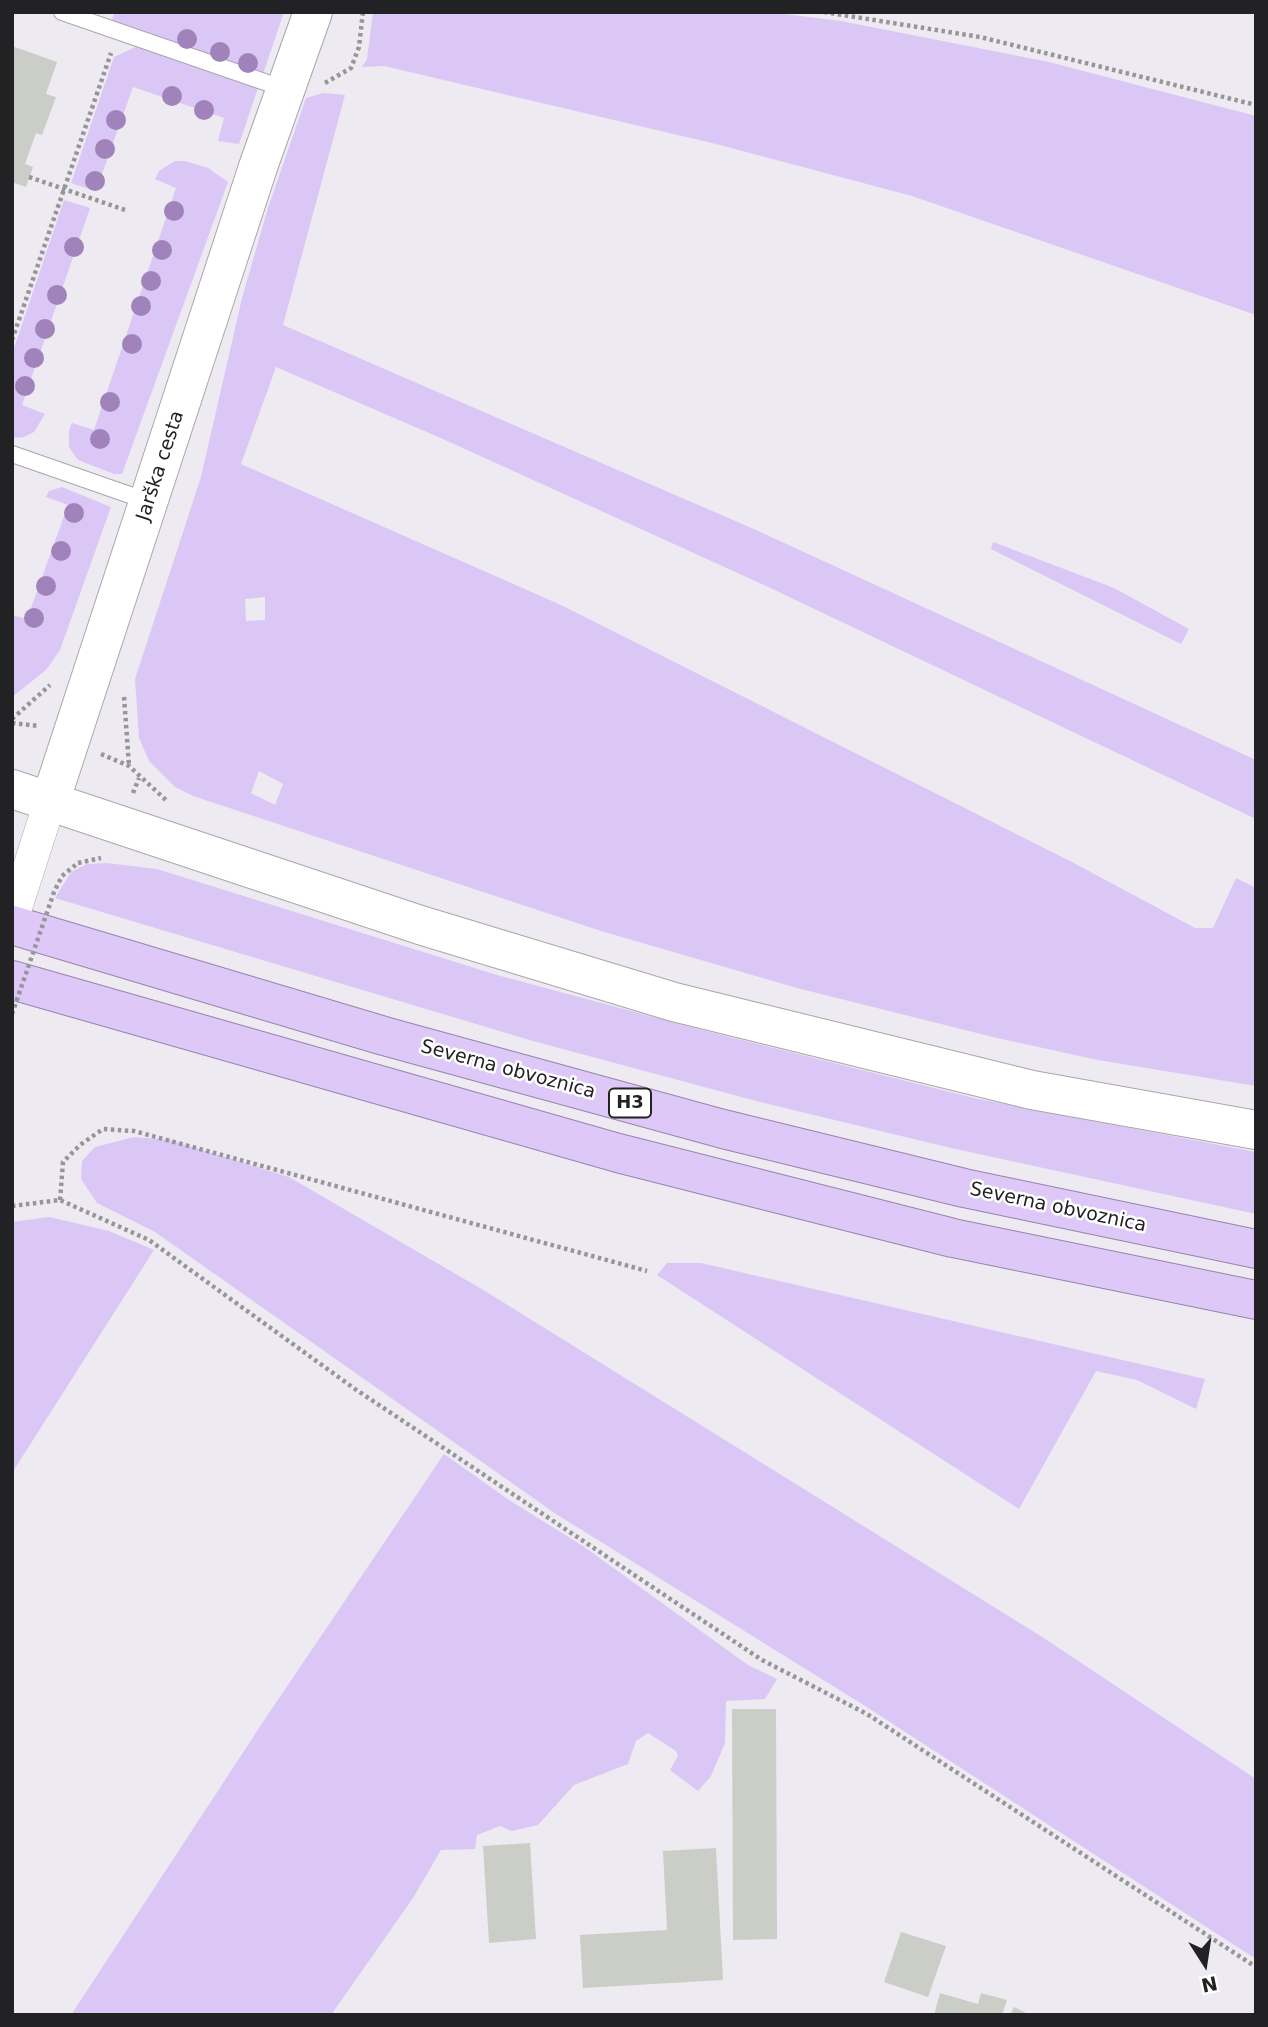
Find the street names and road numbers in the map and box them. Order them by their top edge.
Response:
street label: Jarška cesta [132,408,190,524]
street label: Severna obvoznica [418,1036,598,1104]
road number: H3 [609,1088,651,1118]
street label: Severna obvoznica [968,1178,1148,1238]

